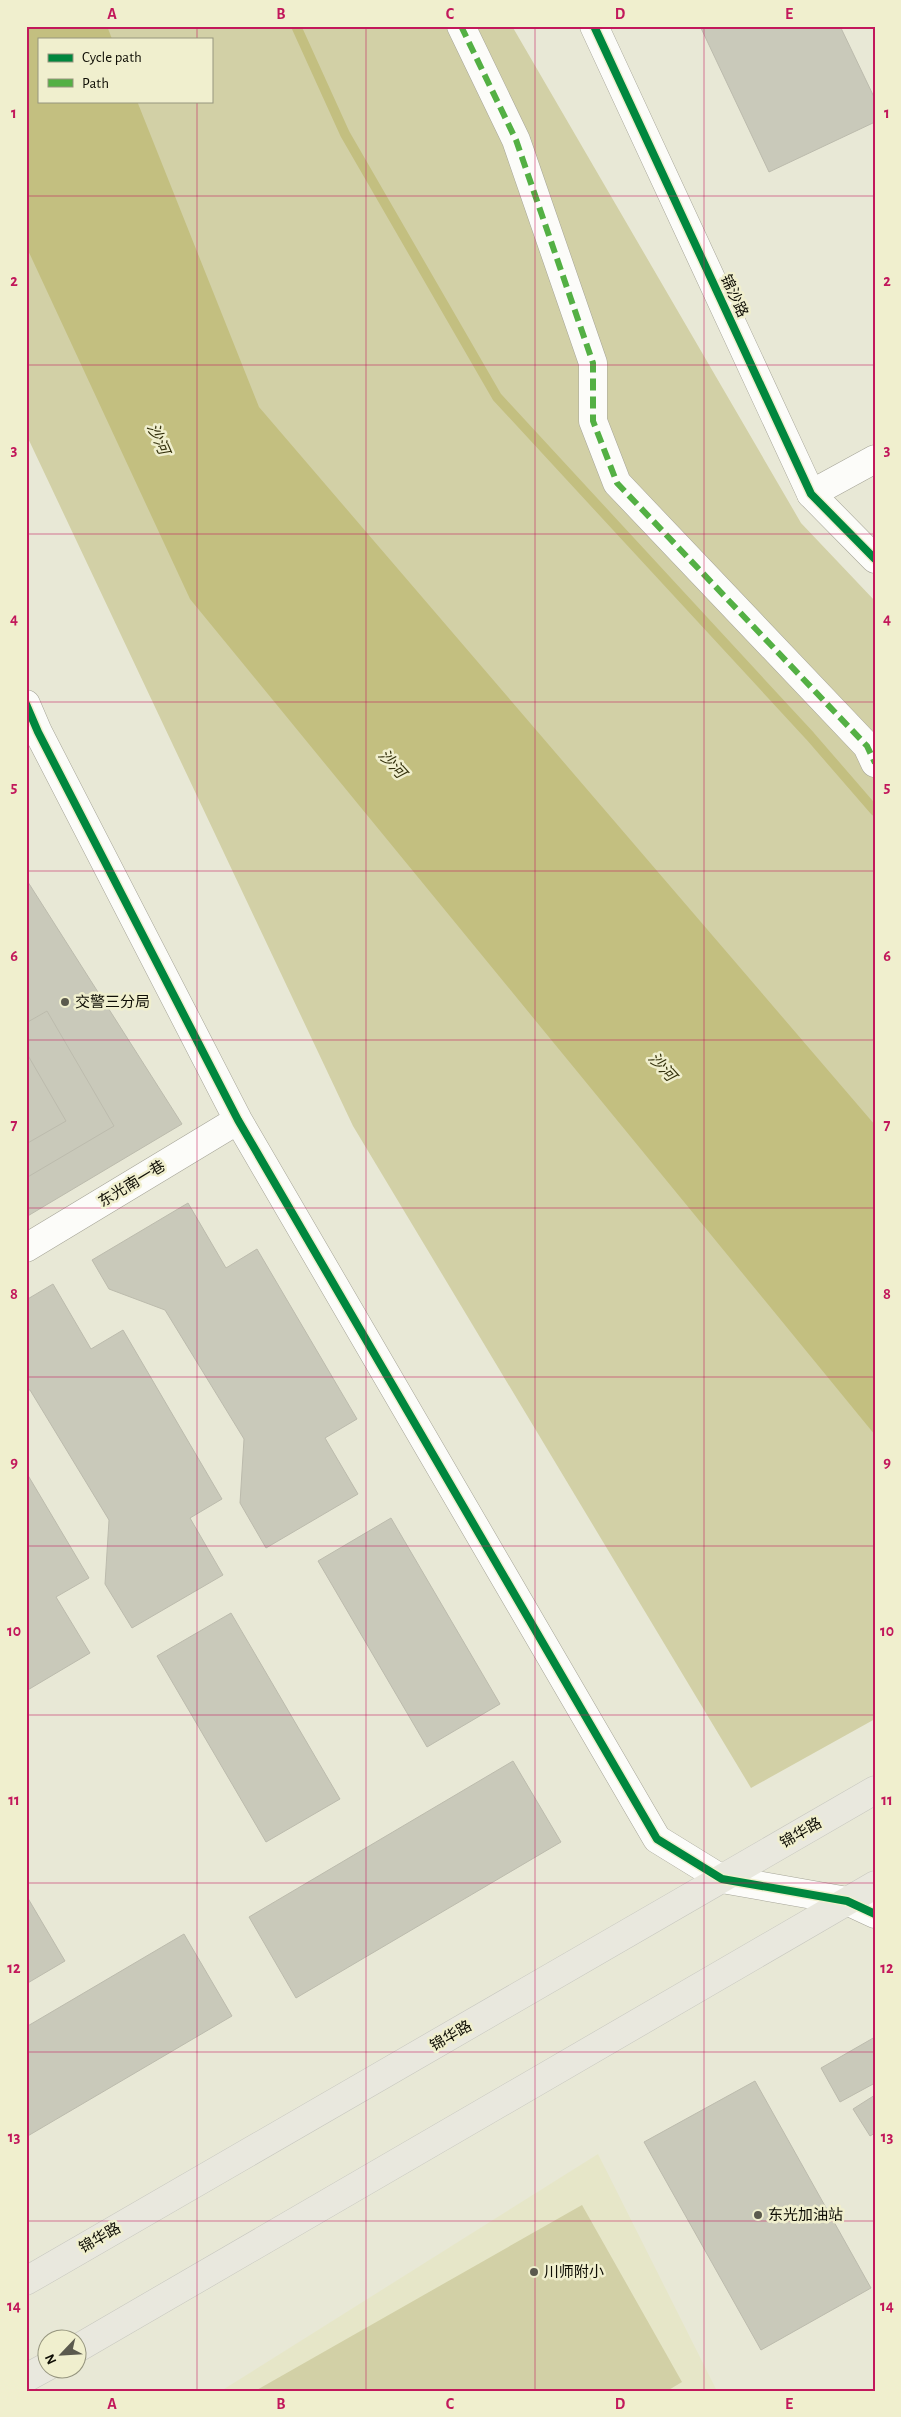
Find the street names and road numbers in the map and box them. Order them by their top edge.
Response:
street label: 锦沙路 [718,272,751,320]
street label: 东光南一巷 [95,1157,168,1210]
street label: 锦华路 [777,1814,824,1851]
street label: 锦华路 [427,2017,474,2054]
street label: 锦华路 [76,2219,123,2256]

